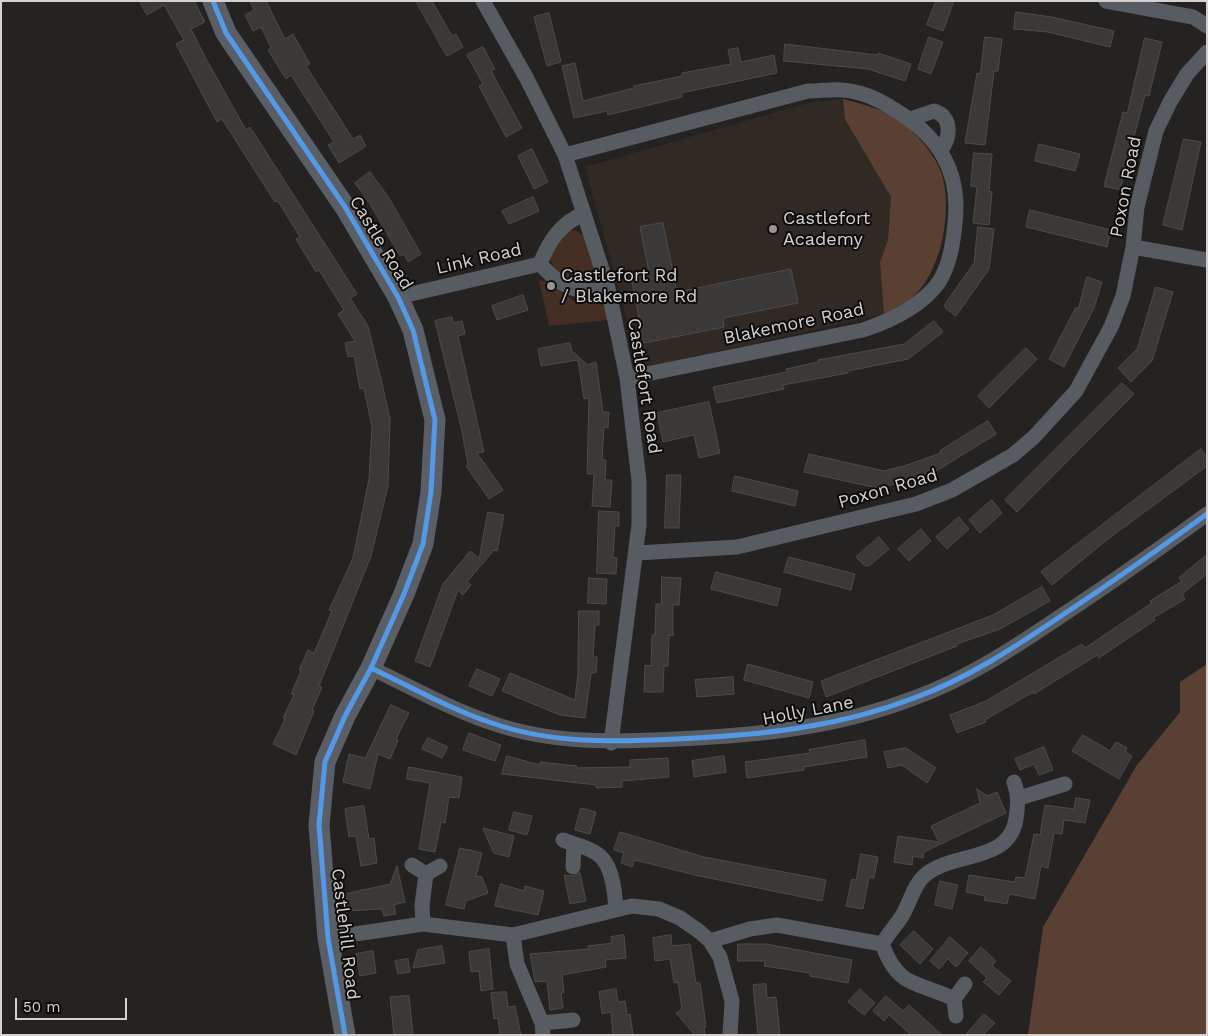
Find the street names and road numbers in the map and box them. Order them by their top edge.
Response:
street label: Poxon Road [1106,135,1146,239]
street label: Castle Road [345,192,417,294]
street label: Link Road [434,239,524,279]
street label: Blakemore Road [722,299,866,349]
street label: Castlefort Road [623,316,665,456]
street label: Poxon Road [836,464,940,514]
street label: Holly Lane [761,692,855,730]
street label: Castlehill Road [326,867,364,1001]

